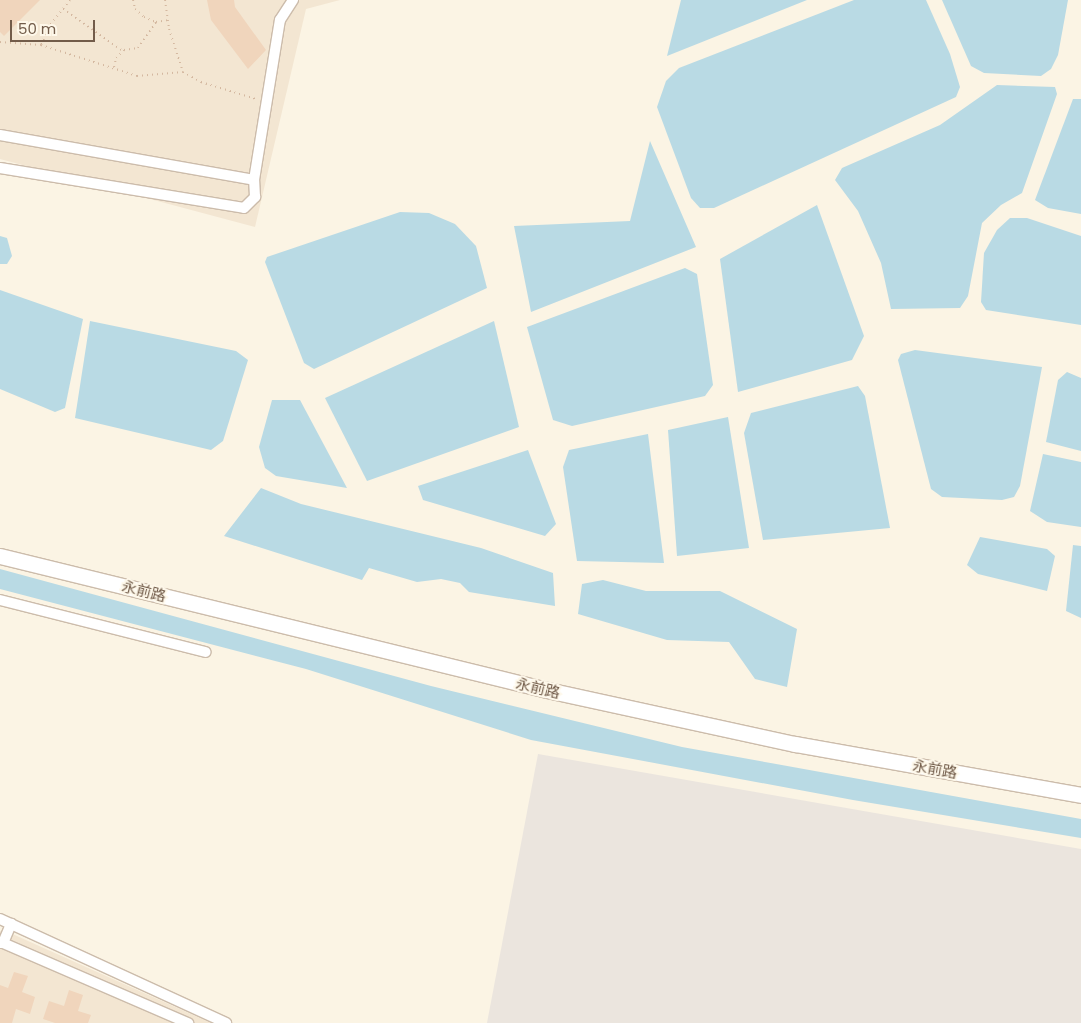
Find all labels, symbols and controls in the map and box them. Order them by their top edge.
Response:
scale bar [12,10,98,42]
text: 50 m [18,18,56,39]
street label: 永前路 [120,577,168,605]
street label: 永前路 [514,674,562,702]
street label: 永前路 [911,756,959,782]

